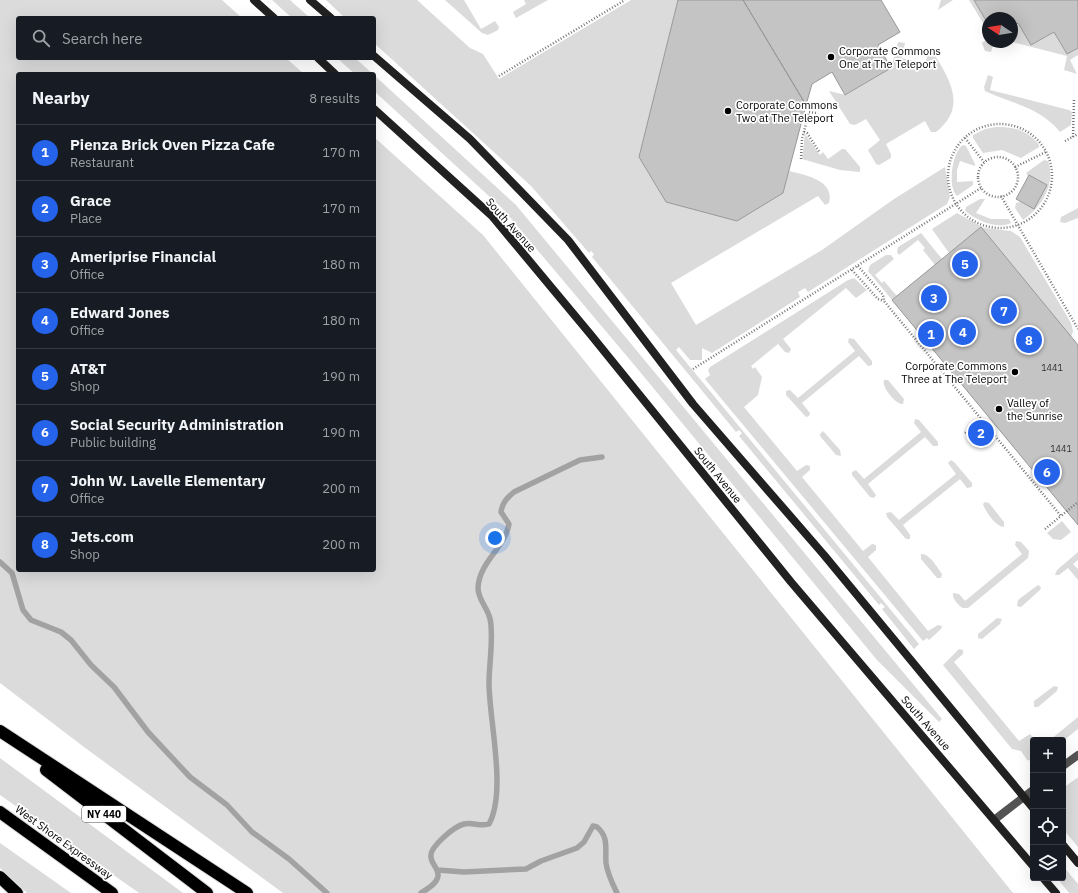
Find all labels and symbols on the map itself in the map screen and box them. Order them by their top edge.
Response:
north arrow [982,12,1018,48]
place label: Corporate Commons One at The Teleport [839,44,941,71]
marker: Corporate Commons One at The Teleport [826,52,836,62]
place label: Corporate Commons Two at The Teleport [736,98,838,125]
marker: Corporate Commons Two at The Teleport [723,106,733,116]
street label: South Avenue [483,195,539,255]
pin: 5 [952,249,978,279]
pin: 3 [921,283,947,313]
pin: 7 [991,296,1017,326]
pin: 4 [950,317,976,347]
pin: 1 [918,319,944,349]
pin: 8 [1016,325,1042,355]
place label: Corporate Commons Three at The Teleport [901,359,1007,386]
house number: 1441 [1041,362,1063,373]
marker: Corporate Commons Three at The Teleport [1010,367,1020,377]
place label: Valley of the Sunrise [1007,396,1063,423]
marker: Valley of the Sunrise [994,404,1004,414]
pin: 2 [968,418,994,448]
house number: 1441 [1050,443,1072,454]
street label: South Avenue [691,444,745,506]
pin: 6 [1034,457,1060,487]
your location [485,528,505,548]
street label: South Avenue [898,693,954,753]
street label: West Shore Expressway [12,802,116,882]
road number: NY 440 [82,806,126,822]

